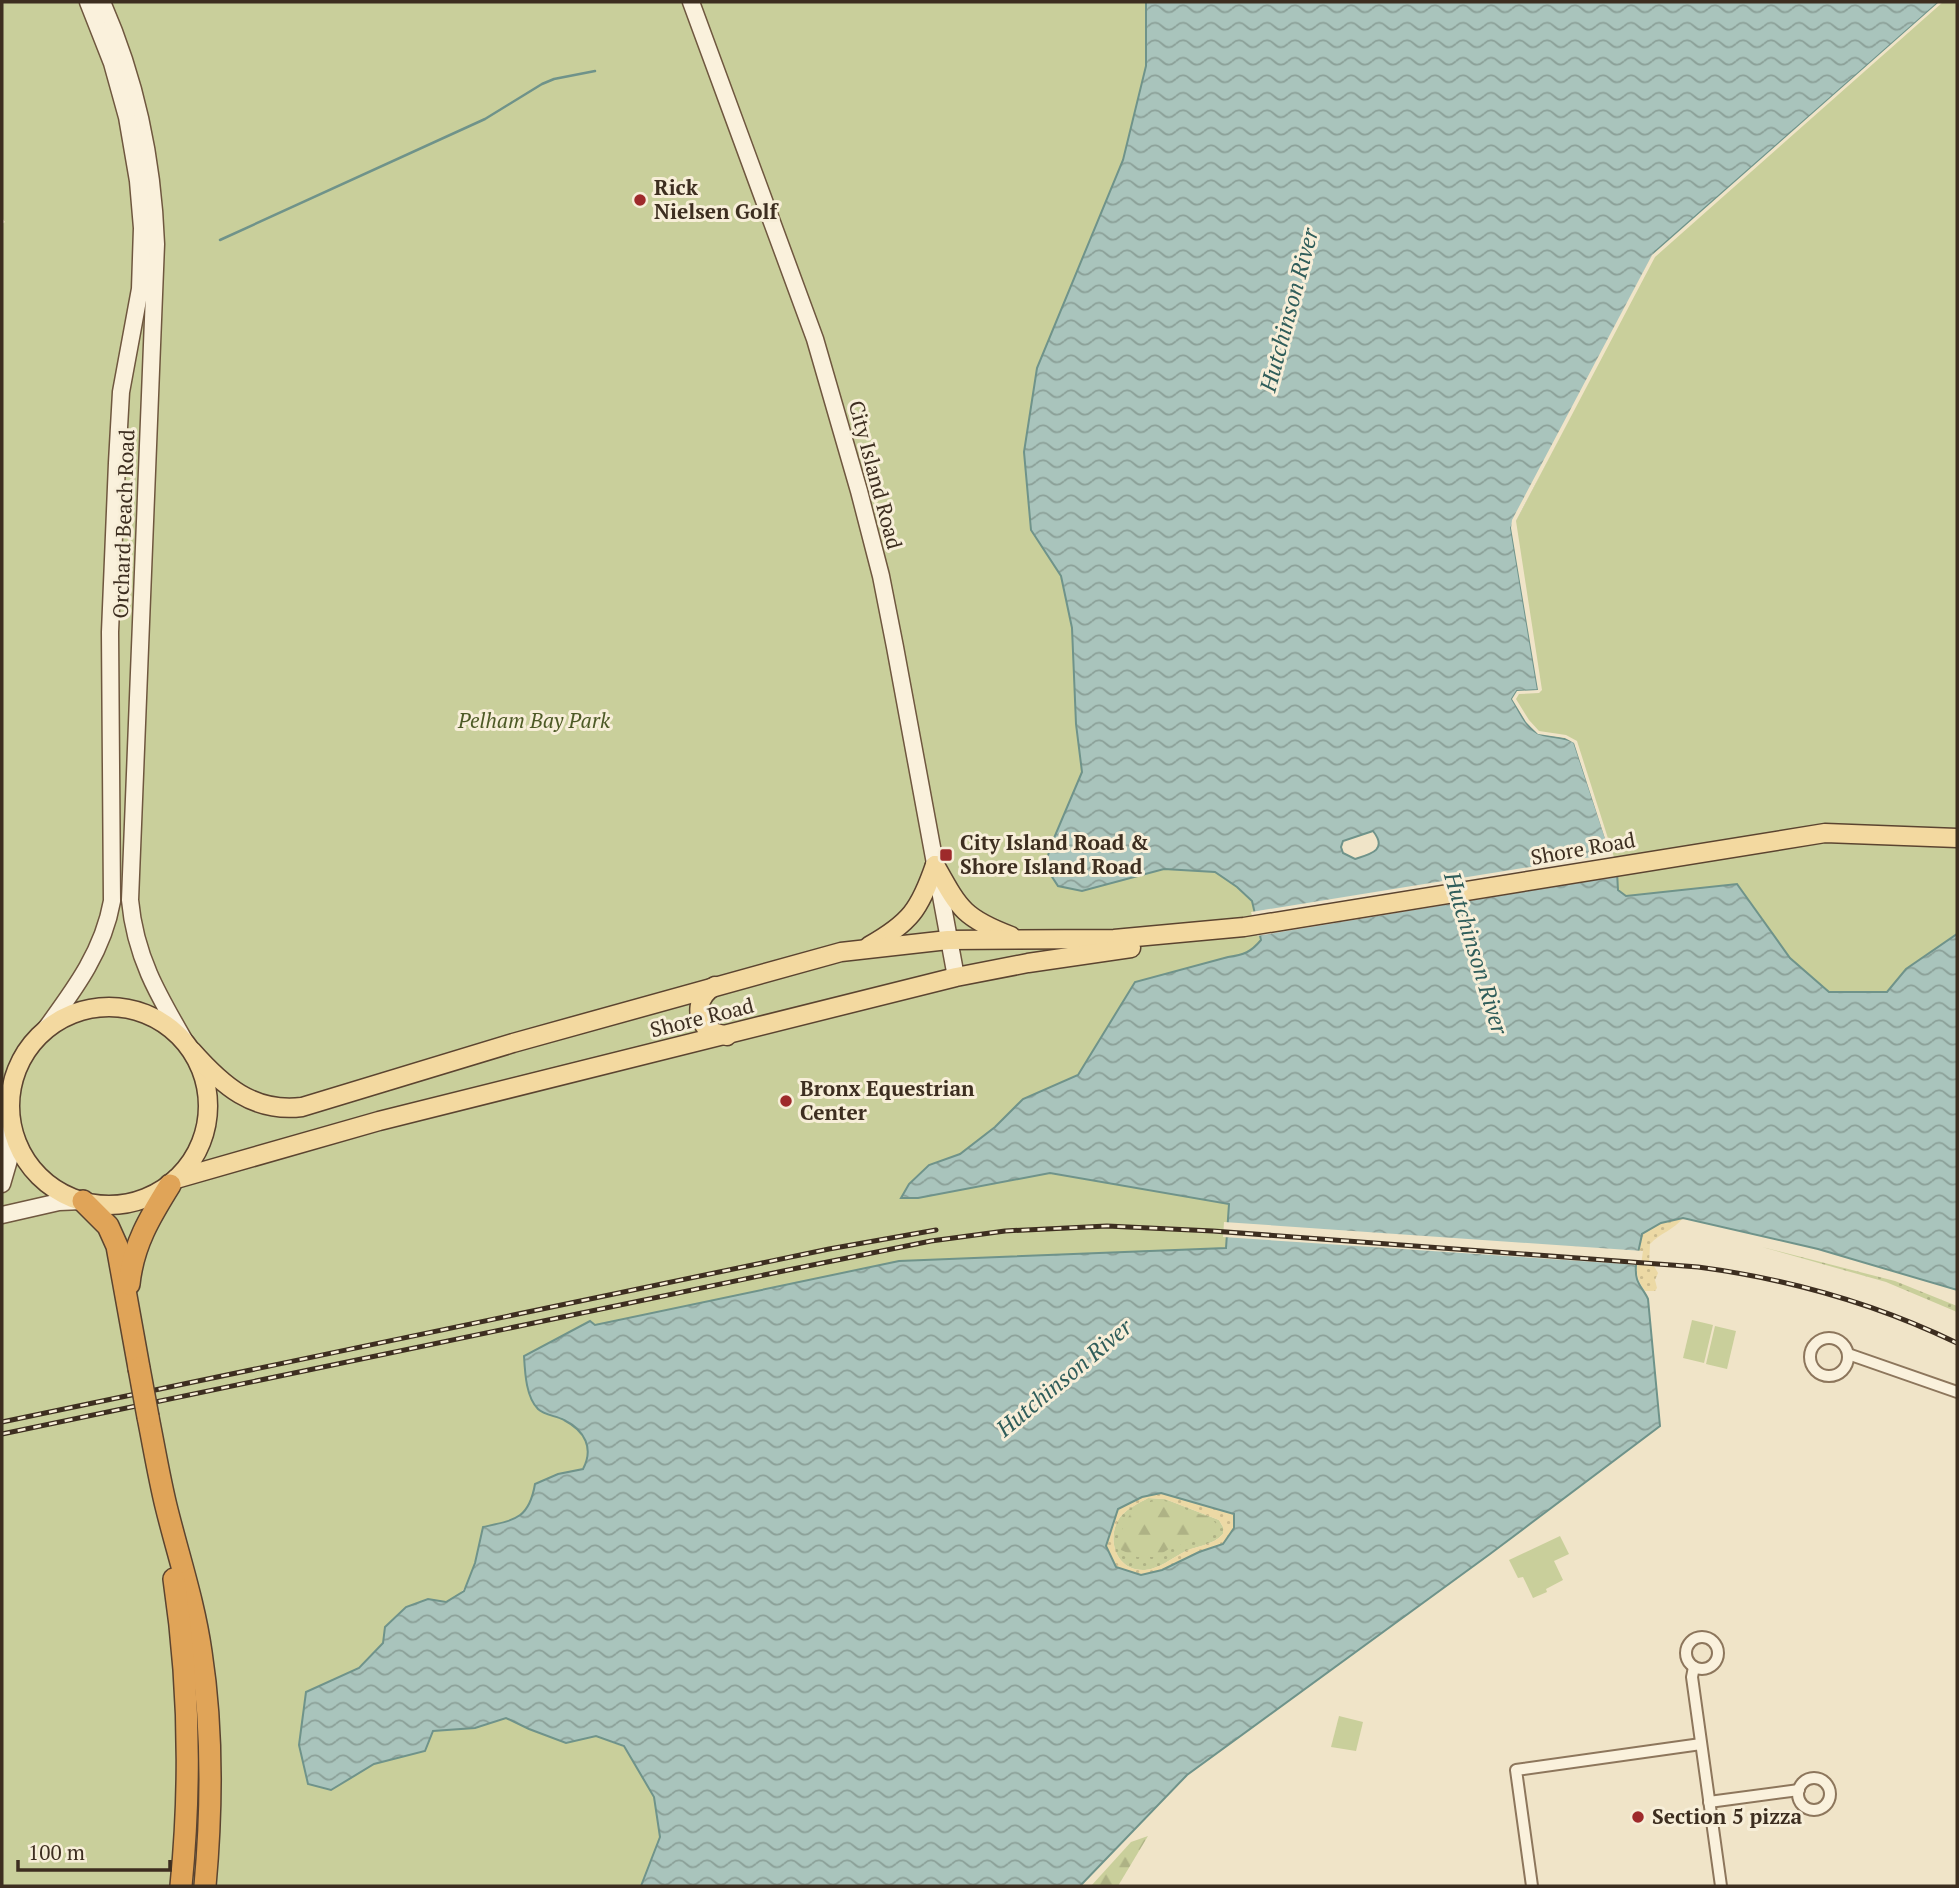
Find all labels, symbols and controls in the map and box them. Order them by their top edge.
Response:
place label: Rick Nielsen Golf [654,173,779,225]
marker: Rick Nielsen Golf [632,192,648,208]
water label: Hutchinson River [1252,224,1326,396]
street label: City Island Road [843,397,909,552]
street label: Orchard Beach Road [106,429,140,619]
park label: Pelham Bay Park [457,706,611,734]
street label: Shore Road [1528,825,1638,871]
place label: City Island Road & Shore Island Road [960,828,1149,880]
marker: City Island Road & Shore Island Road [938,847,954,863]
water label: Hutchinson River [1437,867,1516,1039]
street label: Shore Road [647,991,757,1043]
place label: Bronx Equestrian Center [800,1074,975,1126]
marker: Bronx Equestrian Center [778,1093,794,1109]
water label: Hutchinson River [989,1311,1139,1444]
place label: Section 5 pizza [1652,1802,1803,1830]
marker: Section 5 pizza [1630,1809,1646,1825]
scale bar [18,1828,170,1872]
text: 100 m [28,1838,85,1866]

